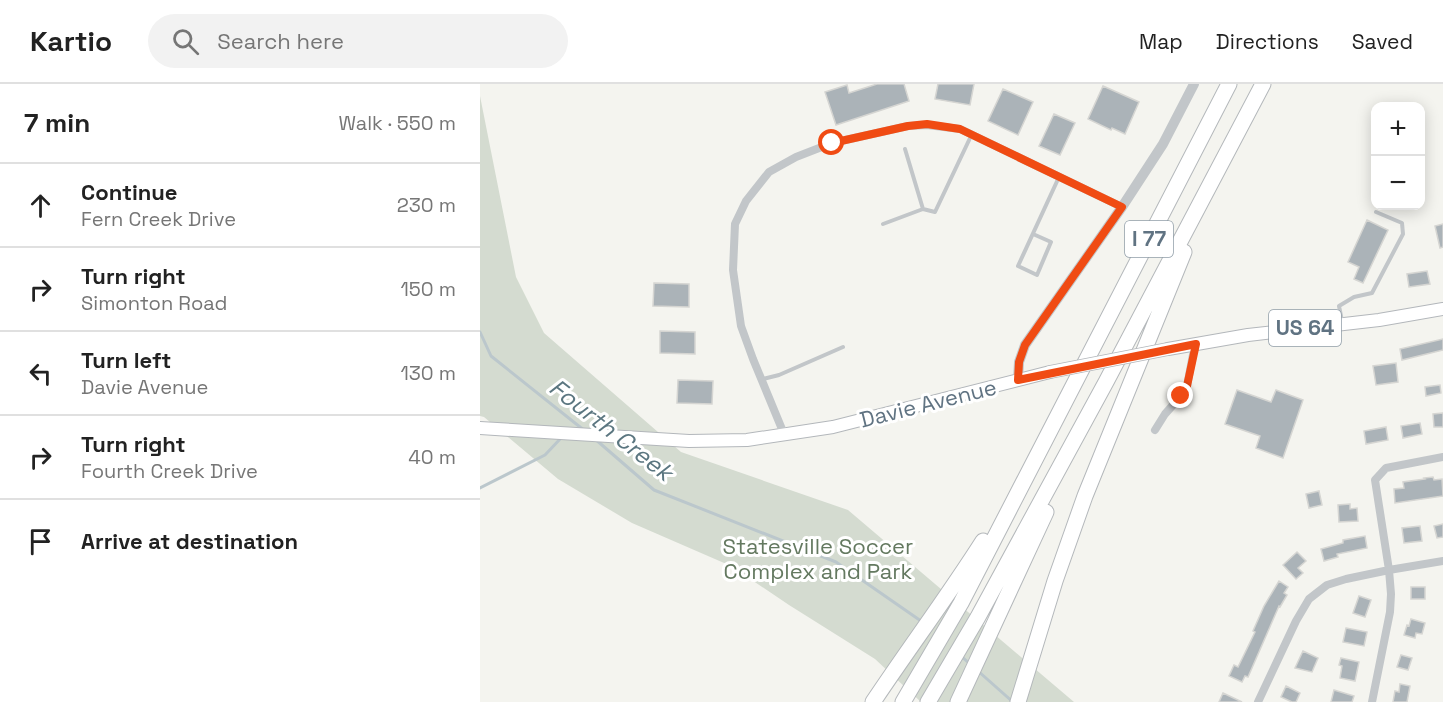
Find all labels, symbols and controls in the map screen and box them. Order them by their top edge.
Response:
search box [148,14,568,68]
text: Kartio [30,23,112,59]
icon: search [169,25,202,58]
text: Search here [217,27,344,55]
text: Map [1139,28,1183,55]
text: Directions [1216,28,1319,55]
text: Saved [1352,28,1413,55]
map controls [1371,102,1425,210]
button: + [1371,102,1425,156]
text: 7 min [24,106,90,140]
text: Walk · 550 m [338,110,456,136]
route start [818,129,844,155]
button: − [1371,156,1425,210]
text: Continue [81,178,177,206]
icon: ahead [24,189,57,222]
text: 230 m [397,192,456,218]
text: Fern Creek Drive [81,206,236,232]
road number: I 77 [1125,221,1173,257]
text: Turn right [81,262,186,290]
icon: right [24,273,57,306]
text: 150 m [401,276,456,302]
text: Simonton Road [81,290,227,316]
road number: US 64 [1269,310,1341,346]
text: Turn left [81,346,171,374]
icon: left [24,357,57,390]
text: 130 m [400,360,456,386]
water label: Fourth Creek [543,372,682,489]
street label: Davie Avenue [857,372,999,434]
text: Davie Avenue [81,374,208,400]
route end [1167,382,1193,408]
text: Turn right [81,430,186,458]
icon: right [24,441,57,474]
text: 40 m [408,444,456,470]
text: Fourth Creek Drive [81,458,258,484]
icon: arrive [24,525,57,558]
text: Arrive at destination [81,527,298,555]
park label: Statesville Soccer Complex and Park [723,532,913,585]

